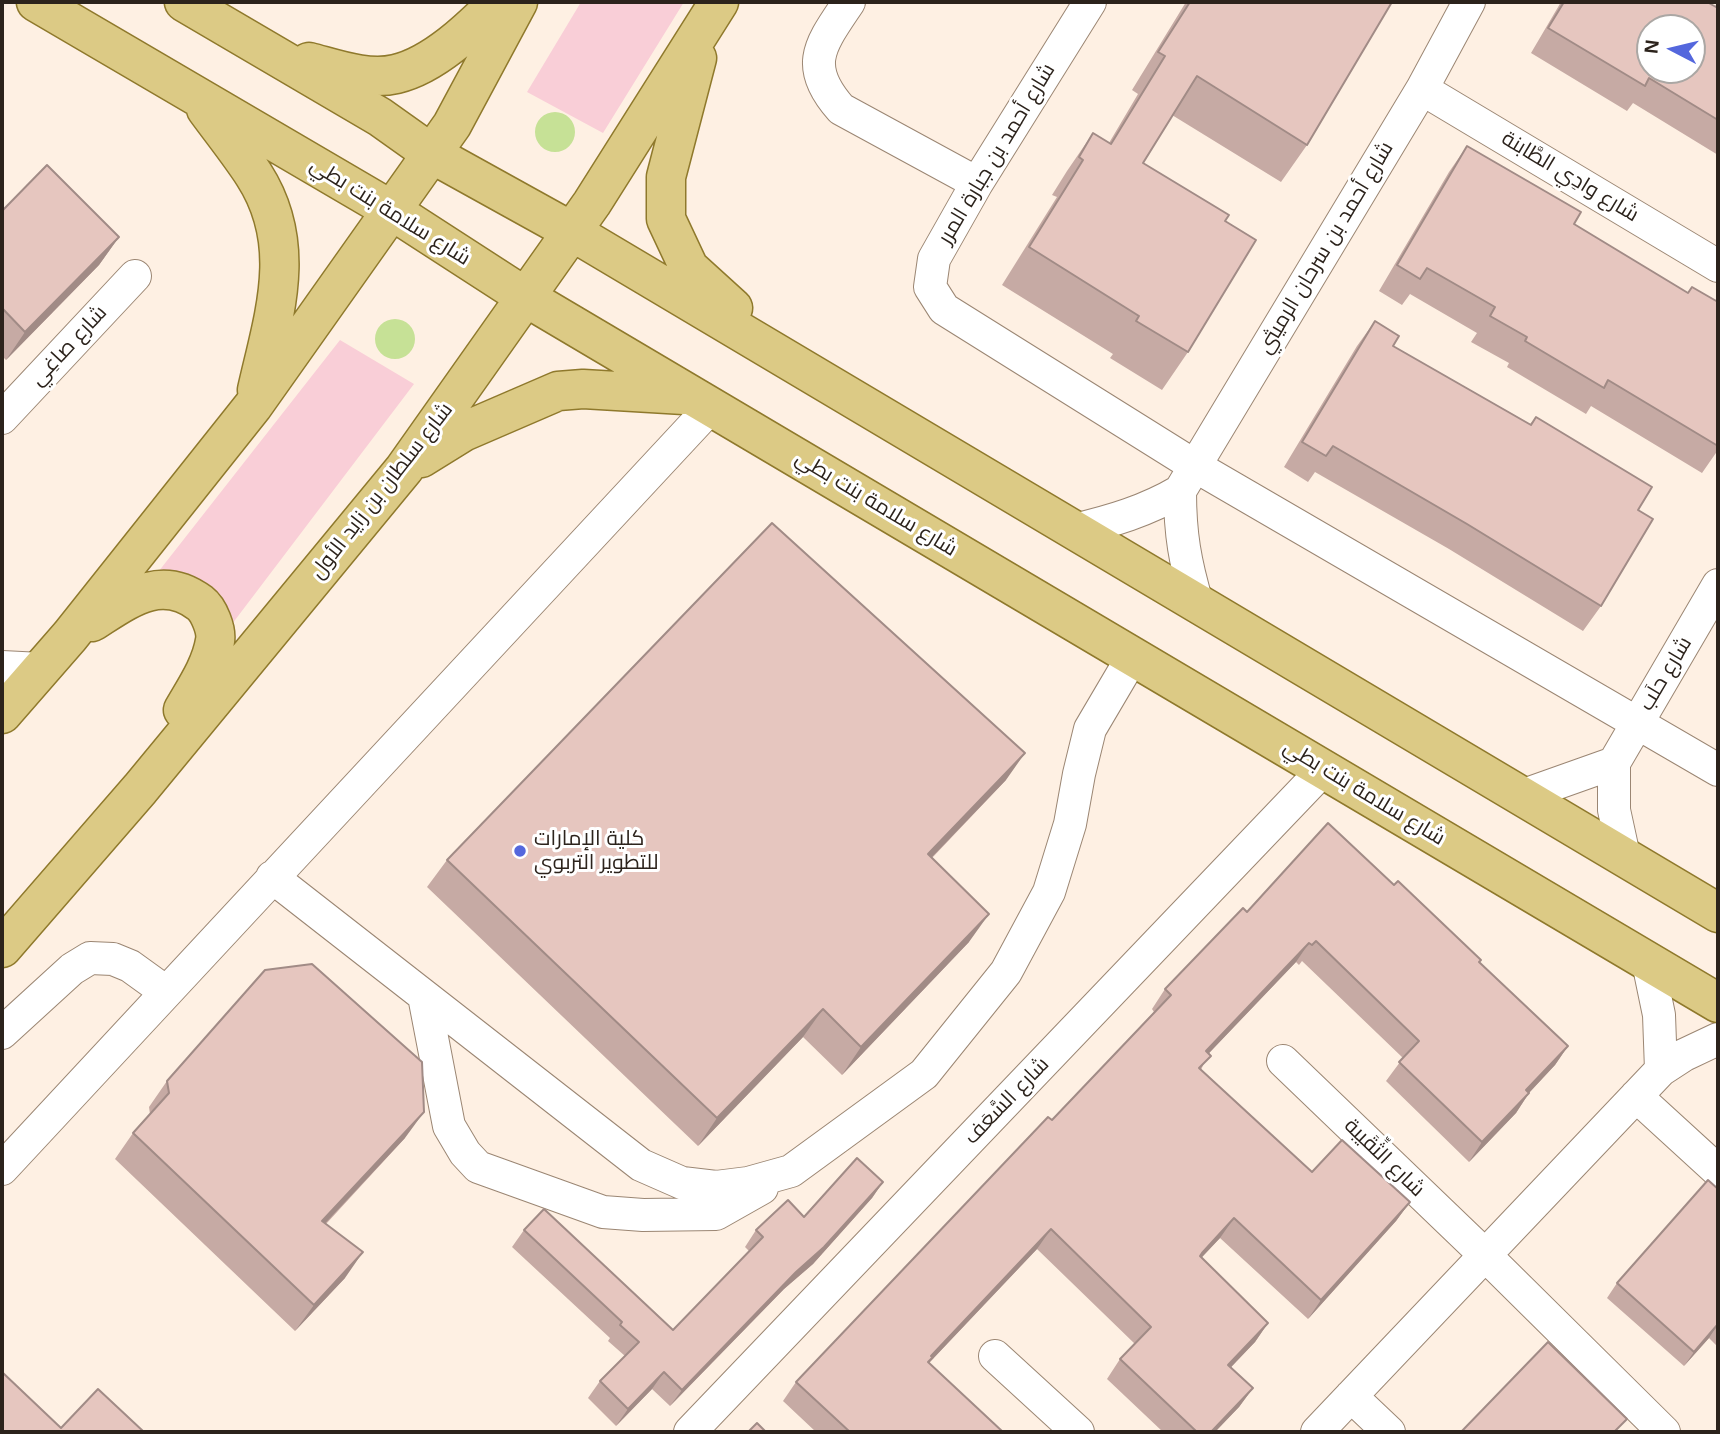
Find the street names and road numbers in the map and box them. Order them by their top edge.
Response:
street label: شارع أحمد بن جبارة المرر [933,59,1061,249]
street label: شارع وادِي الطَّابنة [1497,126,1643,228]
street label: شارع أحمد بن سرحان الرميثي [1253,137,1399,359]
street label: شارع سلامة بنت بطي [305,153,475,271]
street label: شارع صاغِي [25,301,113,391]
street label: شارع سلطان بن زايد الأول [305,398,459,584]
street label: شارع سلامة بنت بطي [791,446,961,562]
street label: شارع حلَب [1634,632,1698,716]
street label: شارع سلامة بنت بطي [1279,735,1449,851]
street label: شارع السَّعَف [959,1052,1055,1150]
street label: شارع الثِّقَيبة [1339,1114,1429,1202]

